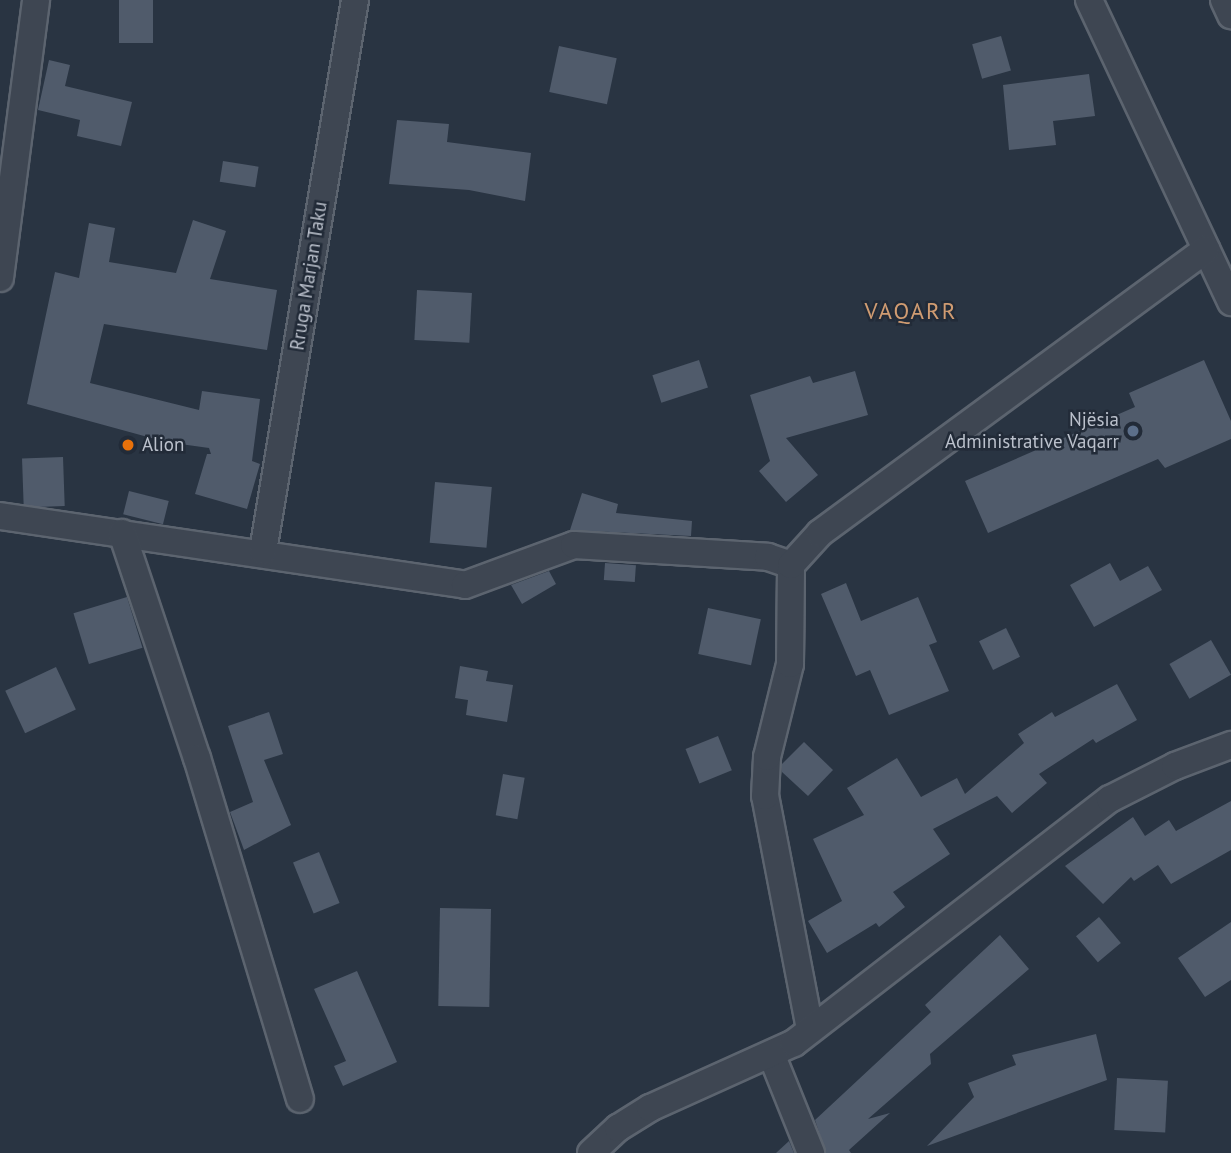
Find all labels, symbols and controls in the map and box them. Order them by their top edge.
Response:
street label: Rruga Marjan Taku [286,200,332,352]
district label: VAQARR [865,297,957,325]
place label: Njësia Administrative Vaqarr [944,409,1119,453]
marker: Njësia Administrative Vaqarr [1125,423,1141,439]
place label: Alion [142,434,184,456]
marker: Alion [120,437,136,453]

